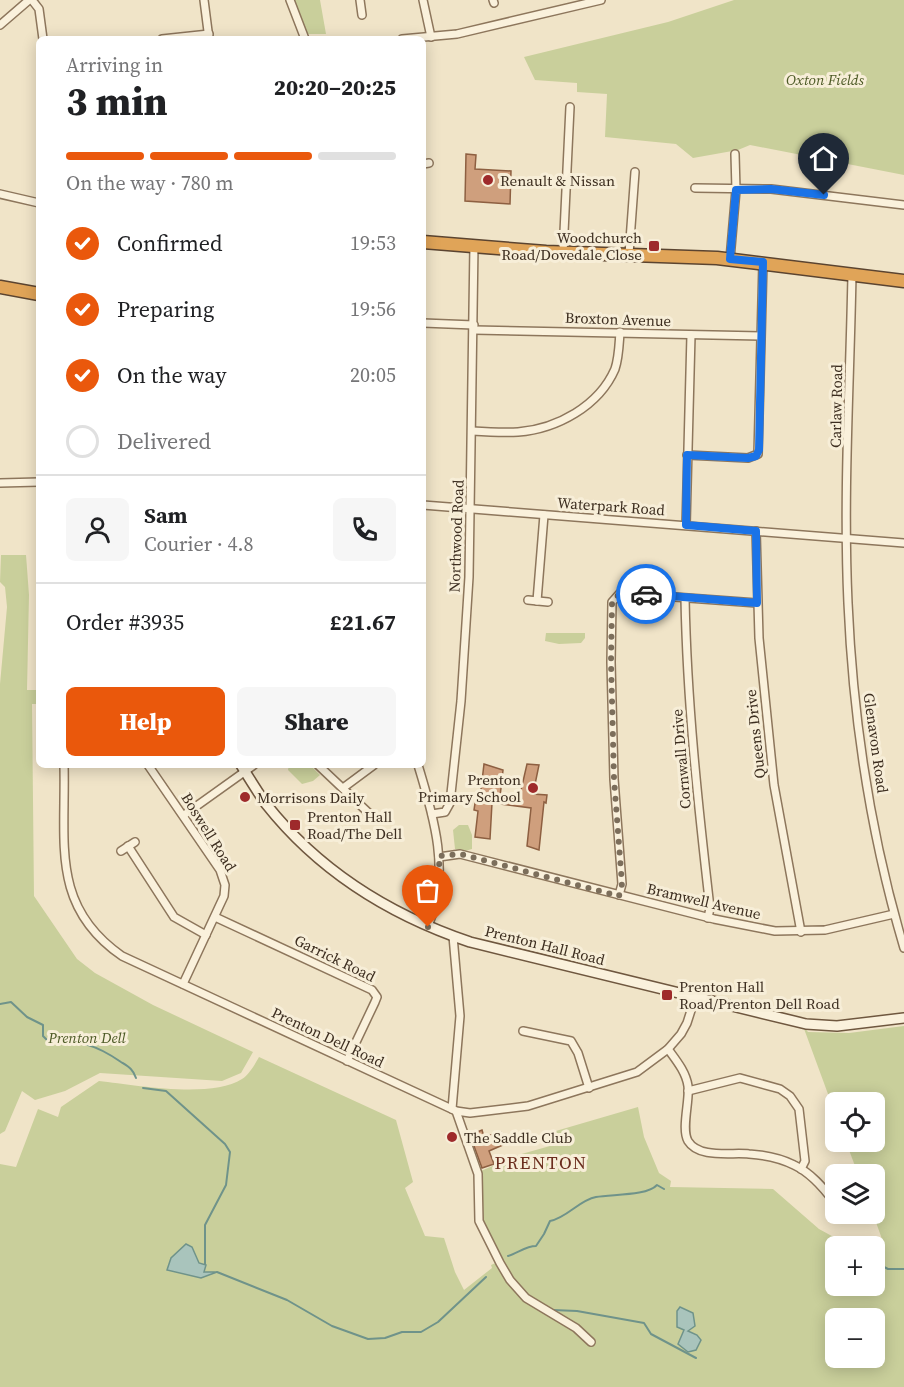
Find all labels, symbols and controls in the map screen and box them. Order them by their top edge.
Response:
text: Arriving in [66,51,163,79]
park label: Oxton Fields [786,69,865,90]
text: 20:20–20:25 [274,72,396,102]
text: 3 min [66,75,168,128]
pin [798,133,849,195]
icon: home [807,142,840,175]
text: On the way · 780 m [66,169,233,197]
place label: Renault & Nissan [500,170,615,191]
marker: Renault & Nissan [481,173,495,187]
icon: check [66,227,99,260]
place label: Woodchurch Road/Dovedale Close [501,227,642,265]
text: Confirmed [117,228,222,258]
text: 19:53 [350,229,396,257]
marker: Woodchurch Road/Dovedale Close [647,239,661,253]
icon: check [66,293,99,326]
text: Preparing [117,294,214,324]
text: 19:56 [350,295,396,323]
street label: Broxton Avenue [564,307,672,331]
icon: check [66,359,99,392]
text: On the way [117,360,226,390]
text: 20:05 [350,361,396,389]
street label: Carlaw Road [825,363,847,448]
text: Delivered [117,426,211,456]
street label: Northwood Road [444,479,468,593]
street label: Waterpark Road [556,492,666,520]
button: person [66,498,129,561]
button: phone [333,498,396,561]
text: Sam [144,500,188,530]
text: Courier · 4.8 [144,530,253,558]
courier [616,564,676,624]
icon: car [630,578,663,611]
text: Order #3935 [66,607,184,637]
text: £21.67 [330,607,396,637]
button: Help [66,687,225,756]
button: Share [237,687,396,756]
street label: Queens Drive [740,688,770,780]
street label: Glenavon Road [859,692,893,795]
street label: Cornwall Drive [666,708,696,810]
place label: Prenton Primary School [418,769,522,807]
marker: Prenton Primary School [526,781,540,795]
place label: Morrisons Daily [257,787,365,808]
street label: Boswell Road [176,789,242,876]
marker: Morrisons Daily [238,790,252,804]
place label: Prenton Hall Road/The Dell [307,806,403,844]
marker: Prenton Hall Road/The Dell [288,818,302,832]
pin [402,865,453,927]
icon: bag [411,874,444,907]
street label: Bramwell Avenue [645,878,763,924]
street label: Prenton Hall Road [483,920,608,970]
street label: Garrick Road [291,929,380,987]
place label: Prenton Hall Road/Prenton Dell Road [679,976,840,1014]
marker: Prenton Hall Road/Prenton Dell Road [660,988,674,1002]
street label: Prenton Dell Road [268,1002,388,1072]
park label: Prenton Dell [47,1027,127,1048]
map controls [825,1092,885,1368]
button: locate [825,1092,885,1152]
place label: The Saddle Club [464,1127,572,1148]
marker: The Saddle Club [445,1130,459,1144]
district label: PRENTON [494,1150,588,1175]
button: layers [825,1164,885,1224]
button: + [825,1236,885,1296]
button: − [825,1308,885,1368]

